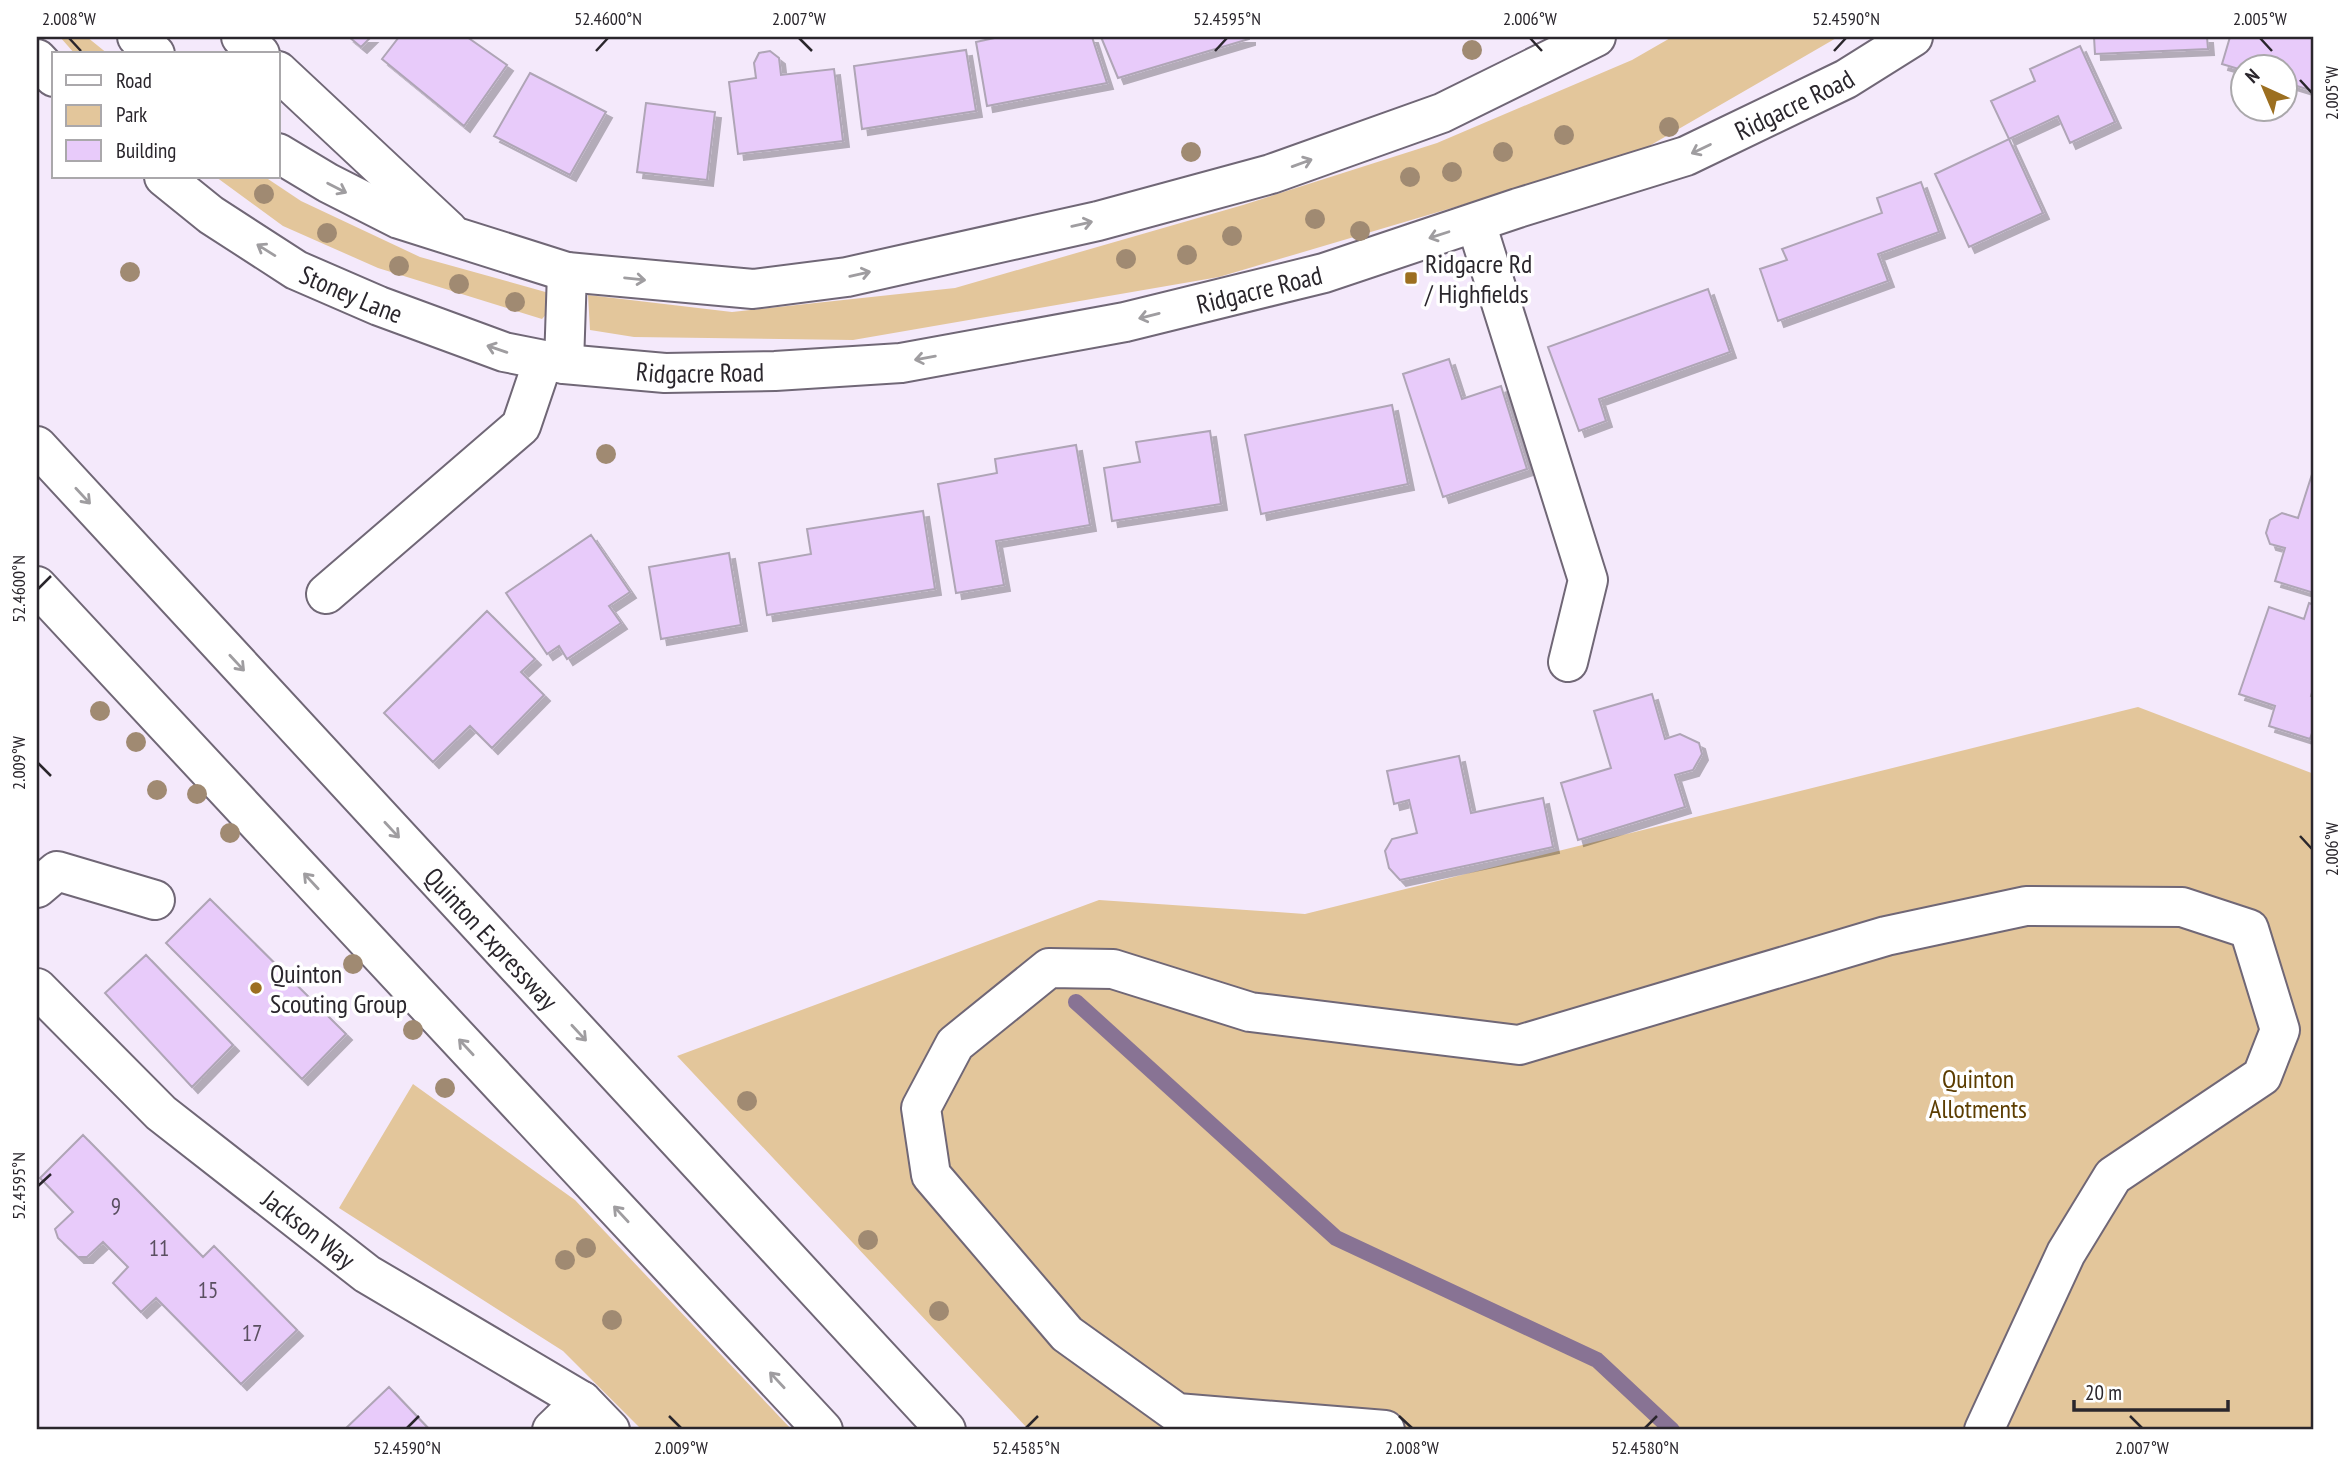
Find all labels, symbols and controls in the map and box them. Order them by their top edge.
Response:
text: 2.008°W [42,7,96,30]
text: 52.4600°N [574,7,642,30]
text: 2.007°W [772,7,826,30]
text: 52.4595°N [1193,7,1261,30]
text: 2.006°W [1503,7,1557,30]
text: 52.4590°N [1812,7,1880,30]
text: 2.005°W [2233,7,2287,30]
legend [52,52,280,178]
north arrow [2228,52,2298,122]
street label: Ridgacre Road [1729,62,1860,147]
text: N [2240,64,2264,88]
text: 2.005°W [2320,66,2343,120]
text: Road [116,67,152,94]
text: Park [116,101,147,128]
text: Building [116,137,176,164]
one-way arrow [1691,143,1712,156]
one-way arrow [1290,156,1312,168]
one-way arrow [326,181,347,195]
one-way arrow [1070,217,1093,230]
one-way arrow [1428,230,1450,242]
one-way arrow [257,243,276,258]
place label: Ridgacre Rd / Highfields [1424,247,1532,310]
street label: Stoney Lane [295,257,407,330]
street label: Ridgacre Road [1193,258,1325,320]
one-way arrow [848,266,871,280]
marker: Ridgacre Rd / Highfields [1403,270,1419,286]
one-way arrow [623,273,645,286]
one-way arrow [1138,310,1161,323]
one-way arrow [487,342,509,354]
one-way arrow [914,352,937,365]
street label: Ridgacre Road [635,354,764,389]
one-way arrow [75,487,91,505]
text: 52.4600°N [7,555,30,623]
one-way arrow [229,654,246,671]
text: 2.009°W [7,736,30,790]
one-way arrow [383,821,400,838]
text: 2.006°W [2320,822,2343,876]
street label: Quinton Expressway [418,860,566,1016]
one-way arrow [303,873,320,890]
place label: Quinton Scouting Group [270,957,407,1020]
marker: Quinton Scouting Group [248,980,264,996]
one-way arrow [571,1024,588,1041]
one-way arrow [458,1039,475,1056]
park label: Quinton Allotments [1929,1062,2027,1125]
text: 52.4595°N [7,1152,30,1220]
street label: Jackson Way [255,1181,362,1276]
house number: 9 [111,1191,121,1220]
one-way arrow [613,1206,630,1223]
house number: 11 [149,1233,169,1262]
house number: 15 [198,1275,218,1304]
house number: 17 [242,1318,262,1347]
scale bar [2074,1369,2228,1413]
one-way arrow [768,1372,785,1389]
text: 20 m [2085,1379,2122,1406]
text: 52.4590°N [373,1436,441,1459]
text: 2.009°W [654,1436,708,1459]
text: 52.4585°N [992,1436,1060,1459]
text: 2.008°W [1385,1436,1439,1459]
text: 52.4580°N [1611,1436,1679,1459]
text: 2.007°W [2115,1436,2169,1459]

